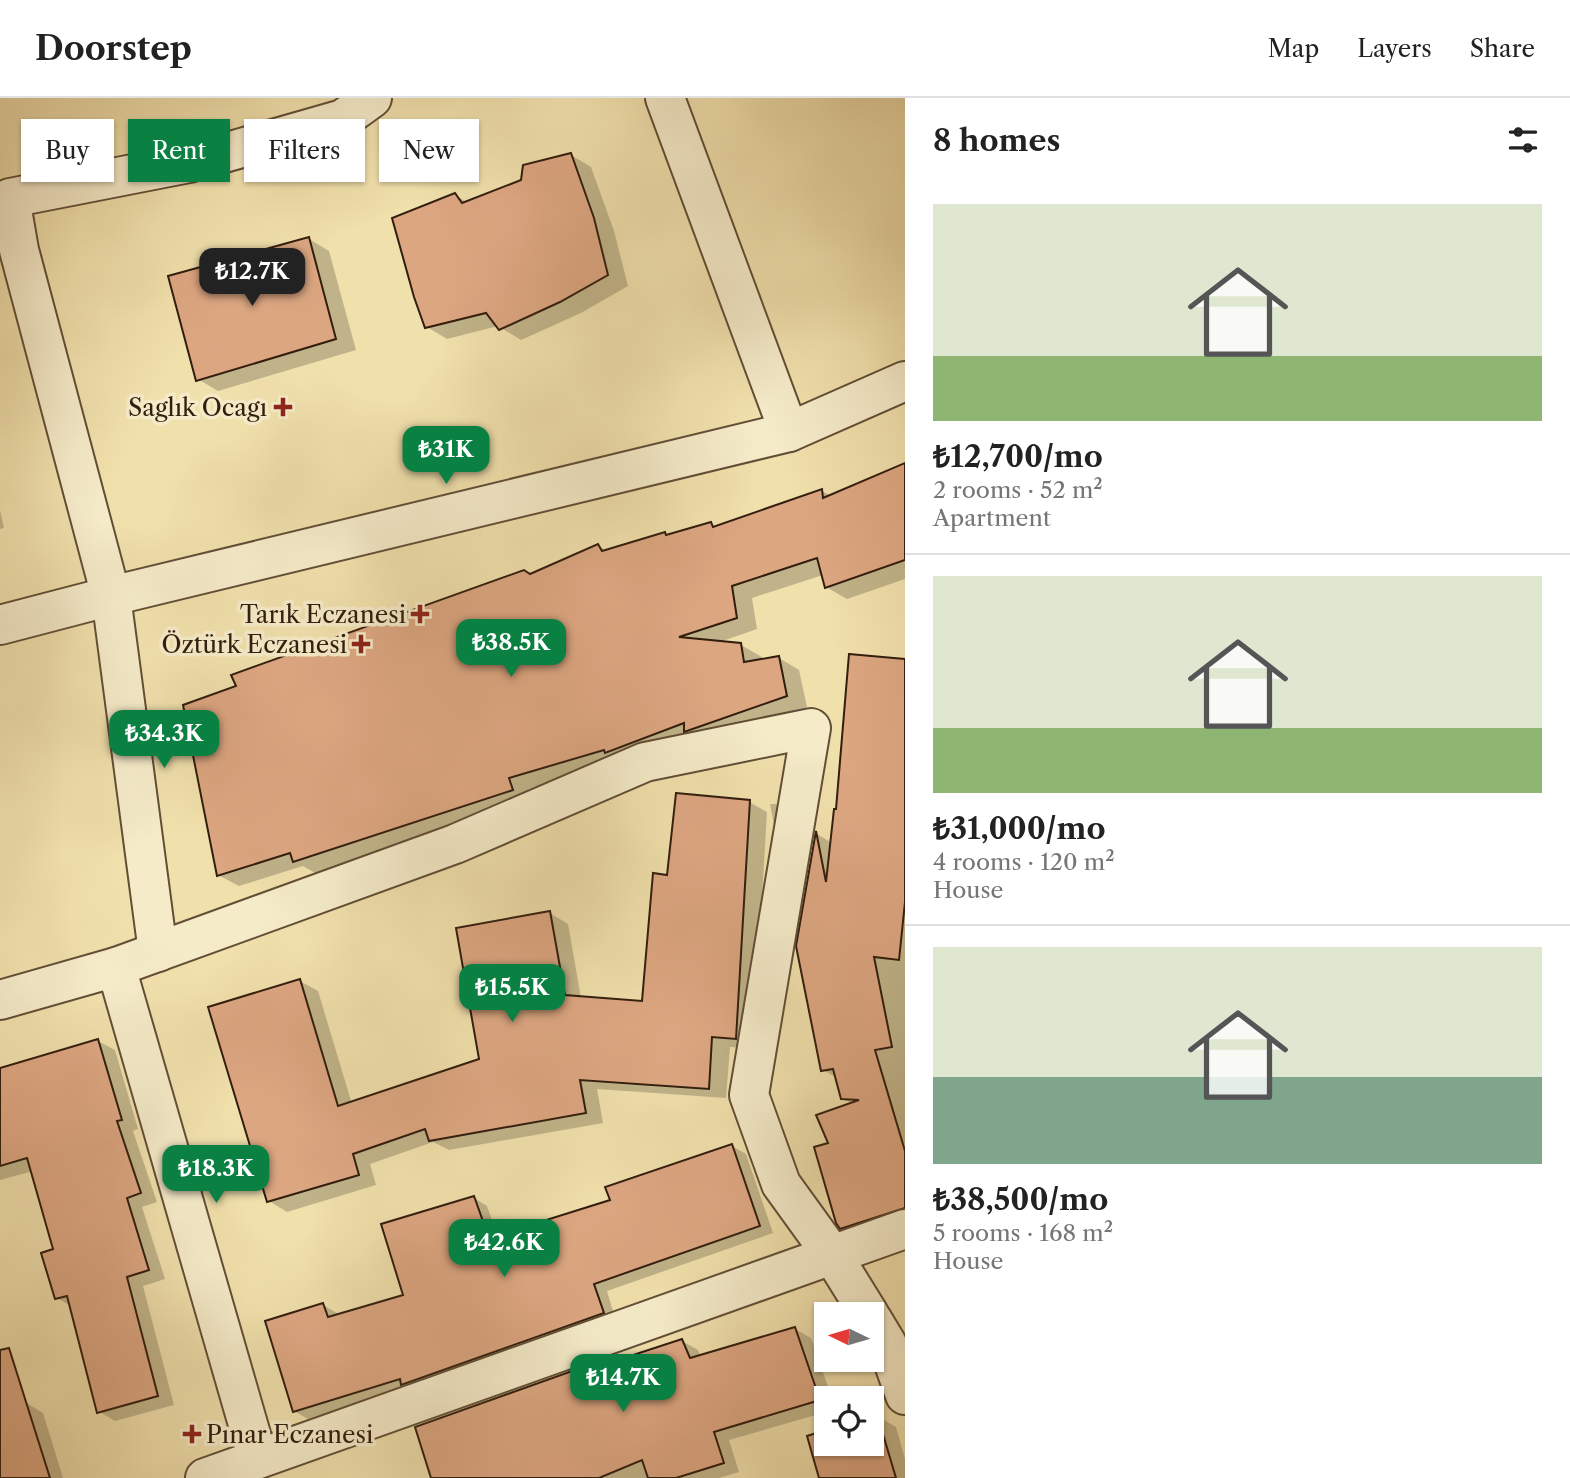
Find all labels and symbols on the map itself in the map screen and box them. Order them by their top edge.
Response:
pin: ₺12.7K [195,248,309,308]
place label: Saglık Ocagı [128,393,267,422]
marker: Saglık Ocagı [273,397,293,417]
pin: ₺31K [405,426,487,486]
place label: Tarık Eczanesi [240,600,406,629]
marker: Tarık Eczanesi [412,606,428,622]
pin: ₺38.5K [454,620,568,679]
place label: Öztürk Eczanesi [161,630,347,659]
marker: Öztürk Eczanesi [353,636,369,652]
pin: ₺34.3K [107,710,221,770]
pin: ₺15.5K [455,964,569,1024]
pin: ₺18.3K [159,1146,273,1205]
pin: ₺42.6K [447,1220,561,1279]
north arrow [814,1302,884,1372]
pin: ₺14.7K [566,1354,680,1414]
place label: Pınar Eczanesi [206,1420,373,1449]
marker: Pınar Eczanesi [184,1426,200,1442]

